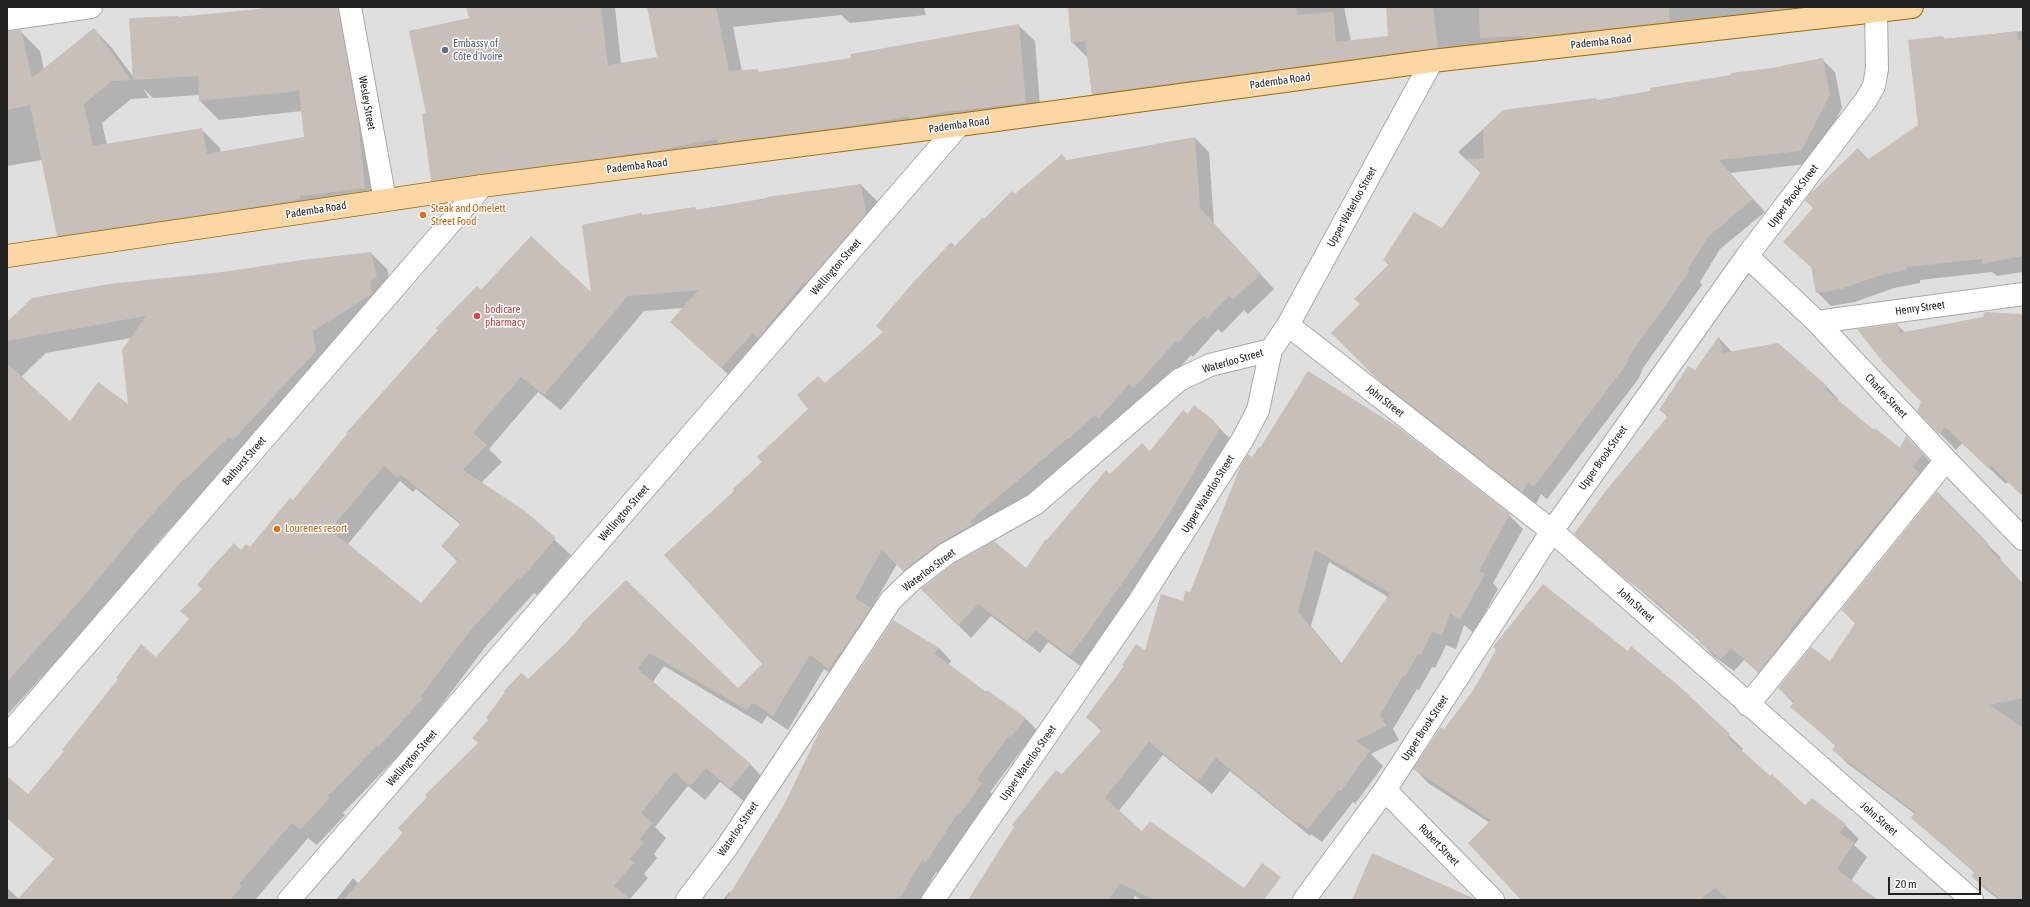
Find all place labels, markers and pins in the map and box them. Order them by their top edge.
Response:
place label: Embassy of Côte d'Ivoire [453,37,503,63]
marker: Embassy of Côte d'Ivoire [440,45,450,55]
place label: Steak and Omelett Street Food [431,202,506,228]
marker: Steak and Omelett Street Food [418,210,428,220]
place label: bodicare pharmacy [485,303,526,329]
marker: bodicare pharmacy [472,311,482,321]
place label: Lourenes resort [285,522,347,536]
marker: Lourenes resort [272,524,282,534]

